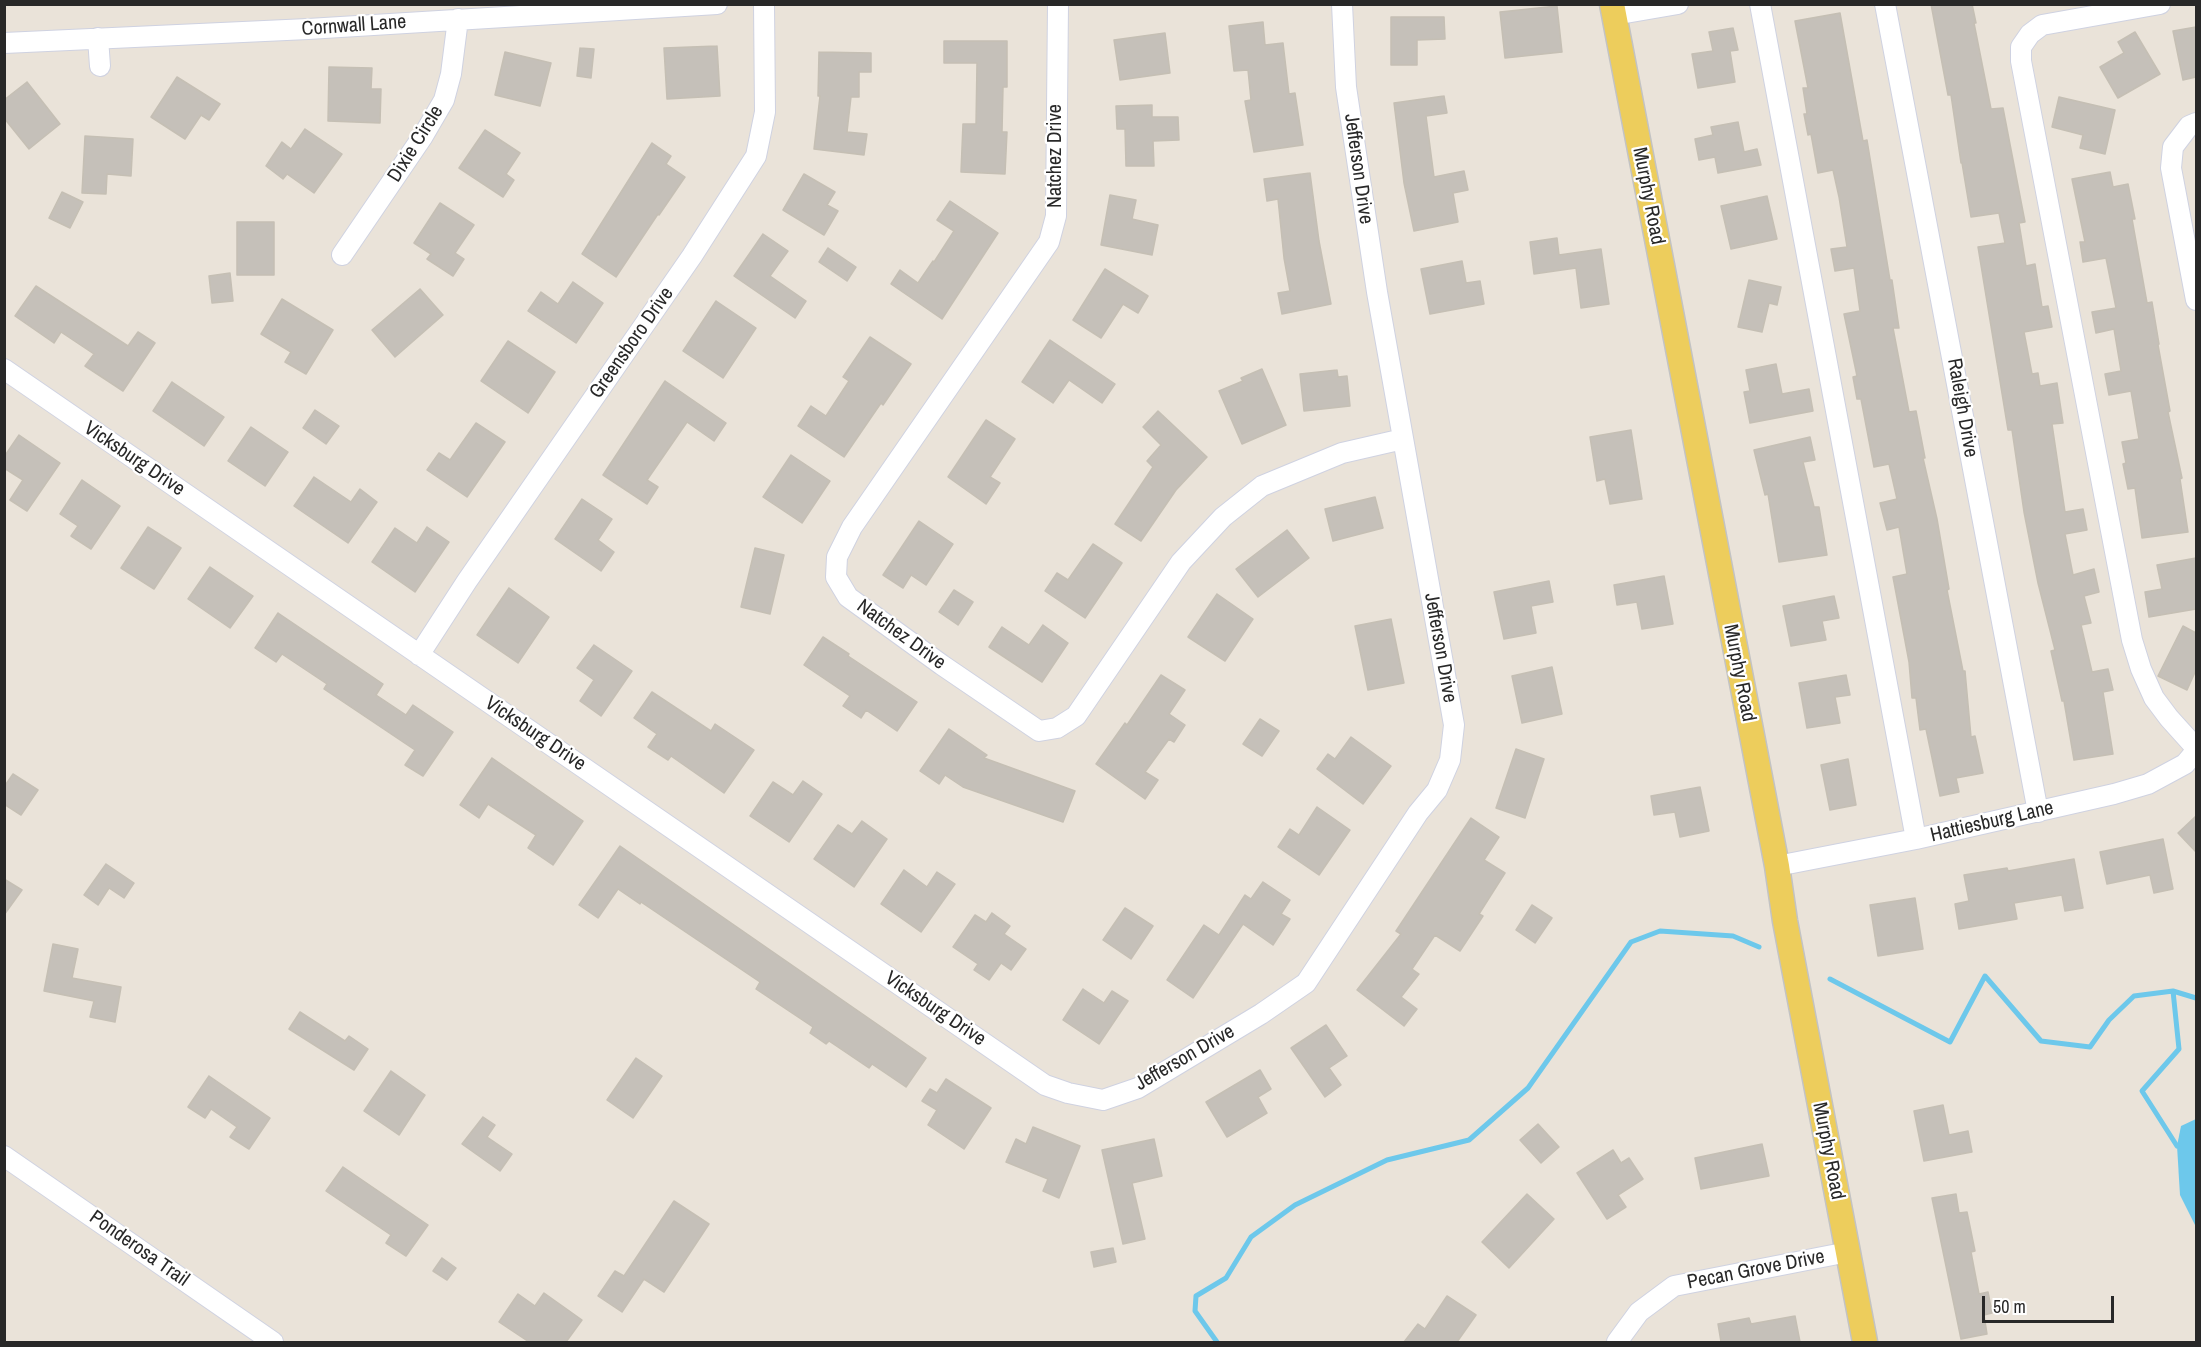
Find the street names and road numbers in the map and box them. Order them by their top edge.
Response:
street label: Cornwall Lane [301,10,407,42]
street label: Dixie Circle [383,101,449,187]
street label: Natchez Drive [1044,104,1068,208]
street label: Jefferson Drive [1338,112,1378,226]
street label: Murphy Road [1627,145,1669,247]
street label: Greensboro Drive [585,283,679,403]
street label: Raleigh Drive [1941,357,1983,459]
street label: Vicksburg Drive [79,417,189,501]
street label: Jefferson Drive [1419,591,1461,705]
street label: Natchez Drive [852,595,950,675]
street label: Murphy Road [1718,622,1760,724]
street label: Vicksburg Drive [480,692,590,776]
street label: Hattiesburg Lane [1928,796,2056,848]
street label: Vicksburg Drive [880,967,990,1051]
street label: Jefferson Drive [1131,1020,1239,1096]
street label: Murphy Road [1807,1100,1849,1202]
street label: Ponderosa Trail [85,1206,193,1292]
street label: Pecan Grove Drive [1685,1245,1827,1295]

